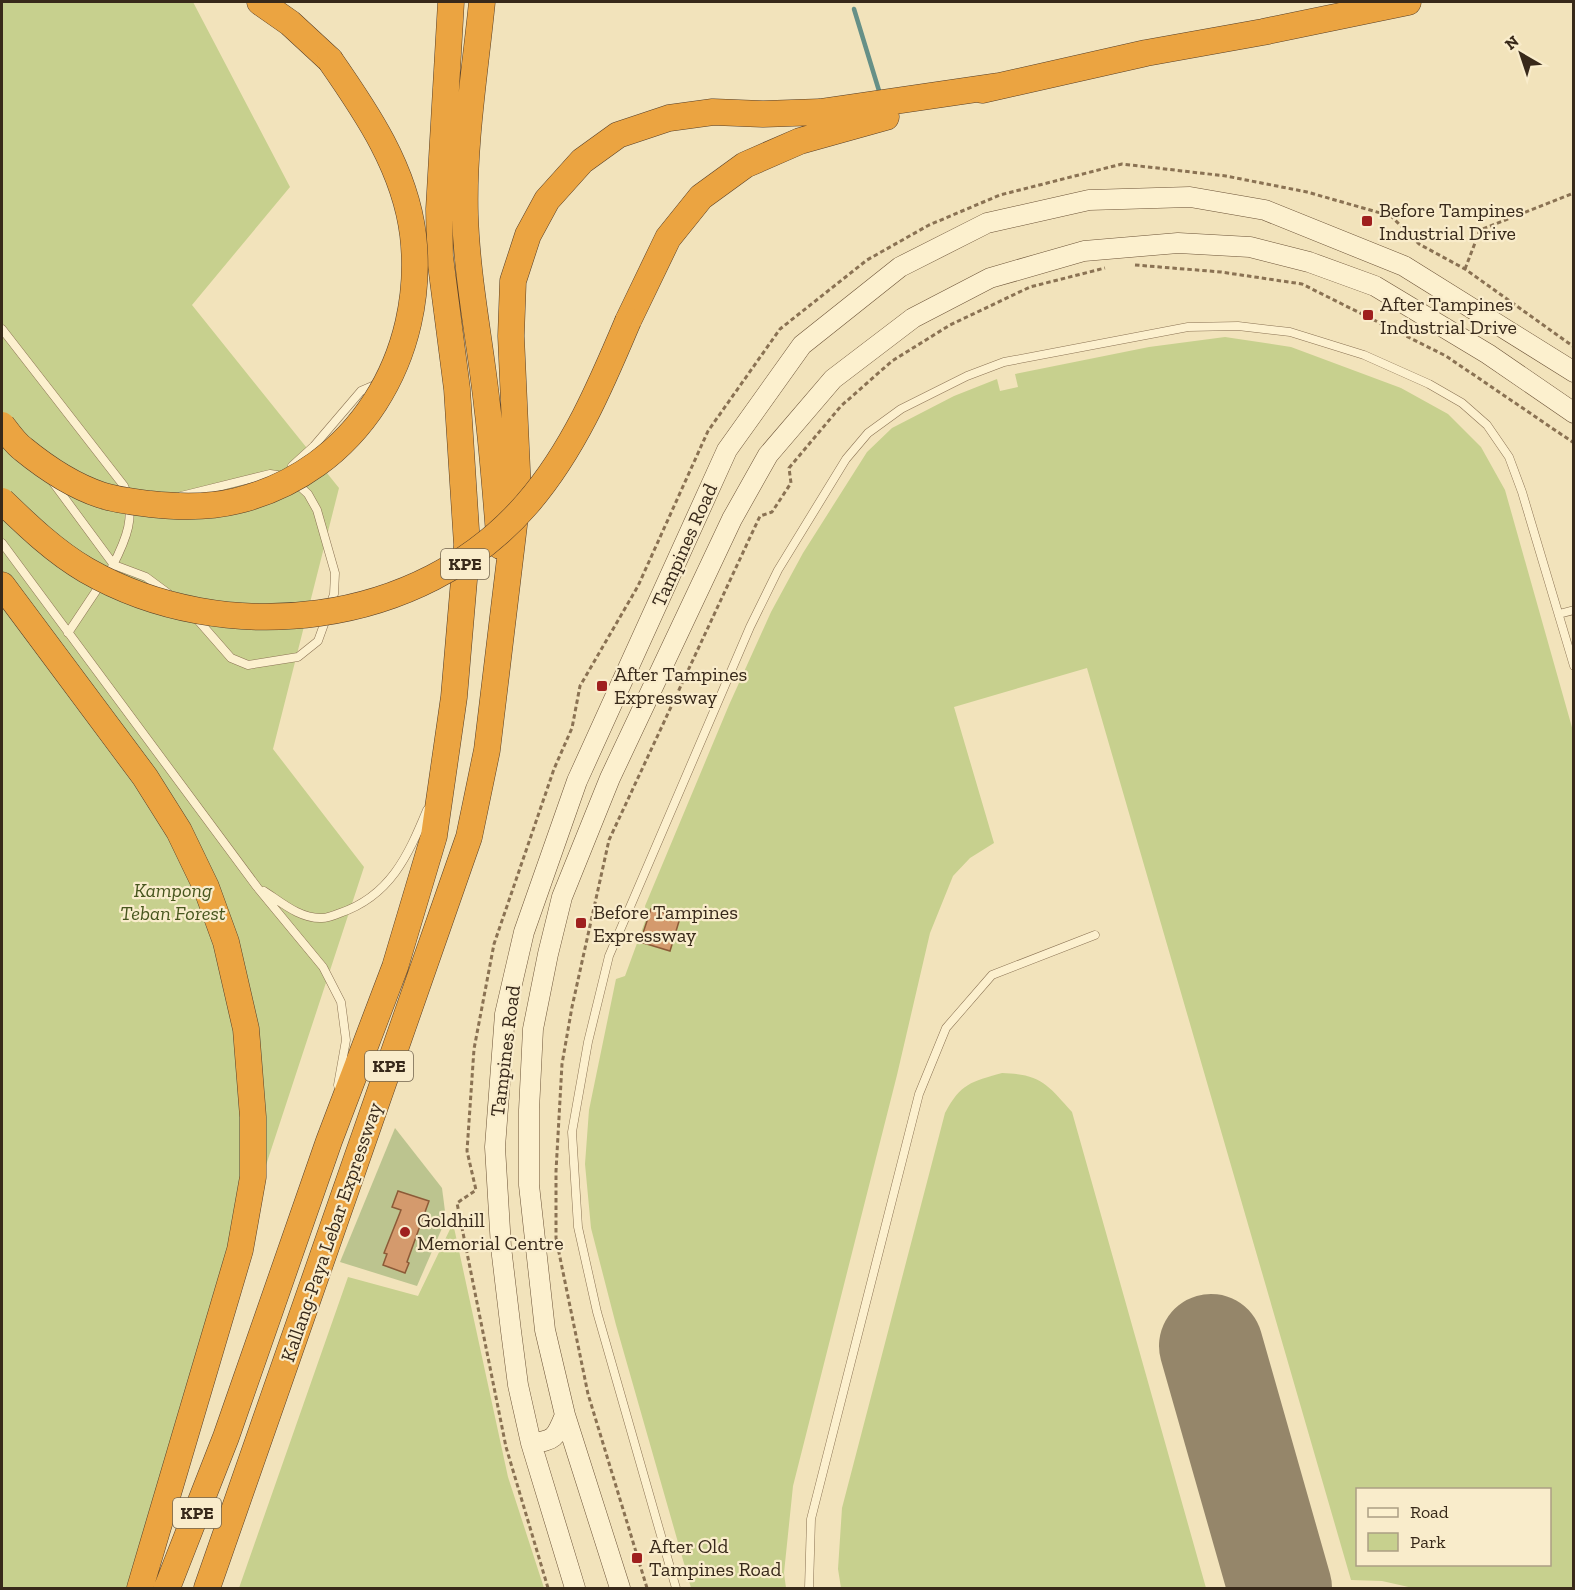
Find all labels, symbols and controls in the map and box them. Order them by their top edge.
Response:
north arrow [1491,24,1551,84]
text: N [1501,32,1523,54]
place label: Before Tampines Industrial Drive [1379,198,1524,245]
marker: Before Tampines Industrial Drive [1360,214,1374,228]
place label: After Tampines Industrial Drive [1380,292,1517,339]
marker: After Tampines Industrial Drive [1361,308,1375,322]
street label: Tampines Road [646,480,722,610]
road number: KPE [441,549,489,579]
place label: After Tampines Expressway [614,662,747,709]
marker: After Tampines Expressway [595,679,609,693]
park label: Kampong Teban Forest [120,878,226,925]
place label: Before Tampines Expressway [593,900,738,947]
marker: Before Tampines Expressway [574,916,588,930]
street label: Tampines Road [485,984,525,1118]
road number: KPE [365,1051,413,1081]
street label: Kallang-Paya Lebar Expressway [275,1098,387,1365]
place label: Goldhill Memorial Centre [417,1208,564,1255]
marker: Goldhill Memorial Centre [398,1225,412,1239]
legend [1356,1488,1551,1566]
road number: KPE [173,1498,221,1528]
text: Road [1410,1501,1449,1523]
text: Park [1410,1531,1446,1553]
place label: After Old Tampines Road [649,1534,782,1581]
marker: After Old Tampines Road [630,1551,644,1565]

